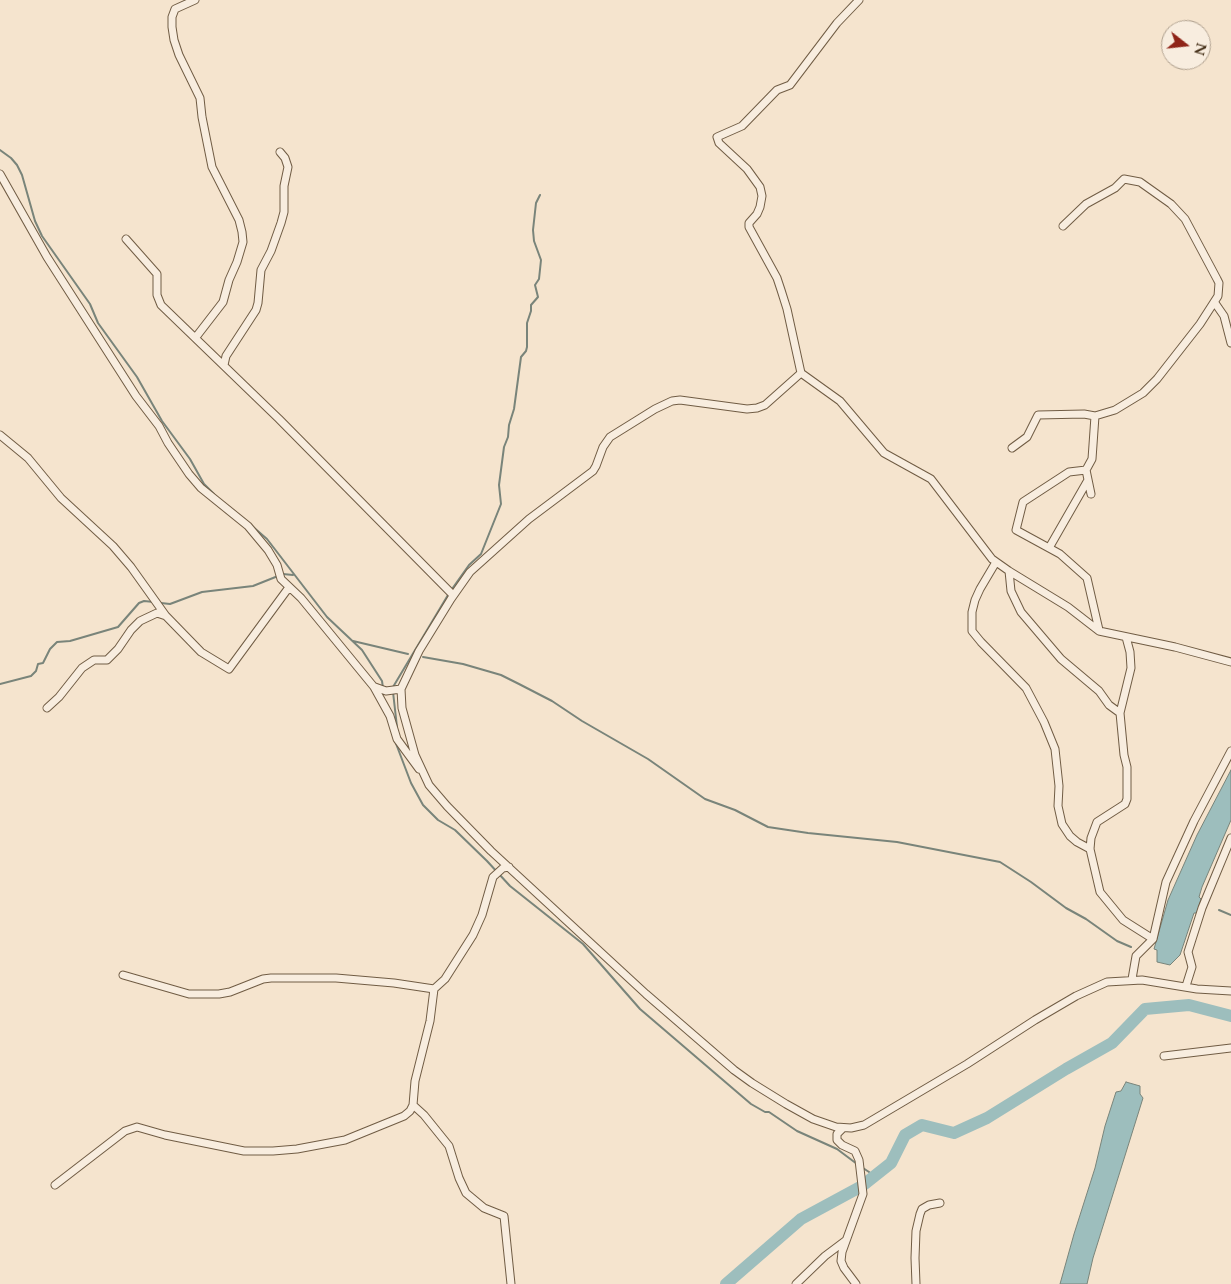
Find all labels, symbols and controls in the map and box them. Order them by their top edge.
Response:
north arrow [1161,20,1211,70]
text: N [1189,41,1211,57]

